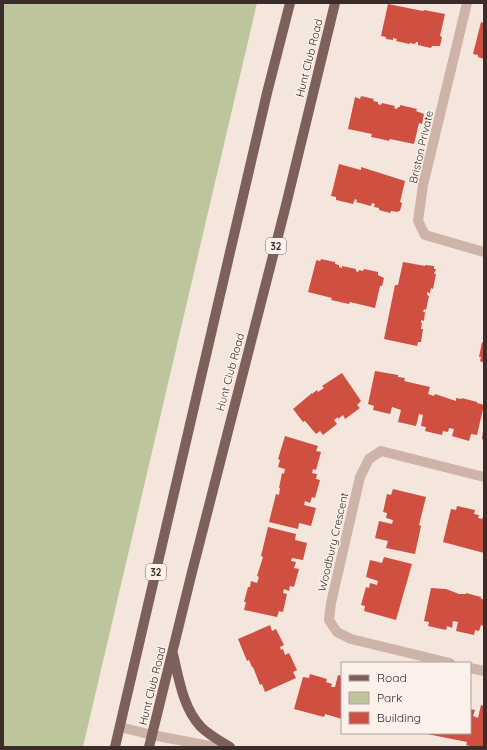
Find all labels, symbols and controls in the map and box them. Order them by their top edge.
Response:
street label: Hunt Club Road [293,17,325,99]
street label: Briston Private [406,109,436,185]
road number: 32 [266,238,286,254]
street label: Hunt Club Road [213,331,247,413]
street label: Woodbury Crescent [315,491,351,593]
road number: 32 [146,564,166,580]
street label: Hunt Club Road [136,645,168,727]
legend [341,662,471,734]
text: Road [377,670,407,685]
text: Park [377,690,402,705]
text: Building [377,710,421,725]

